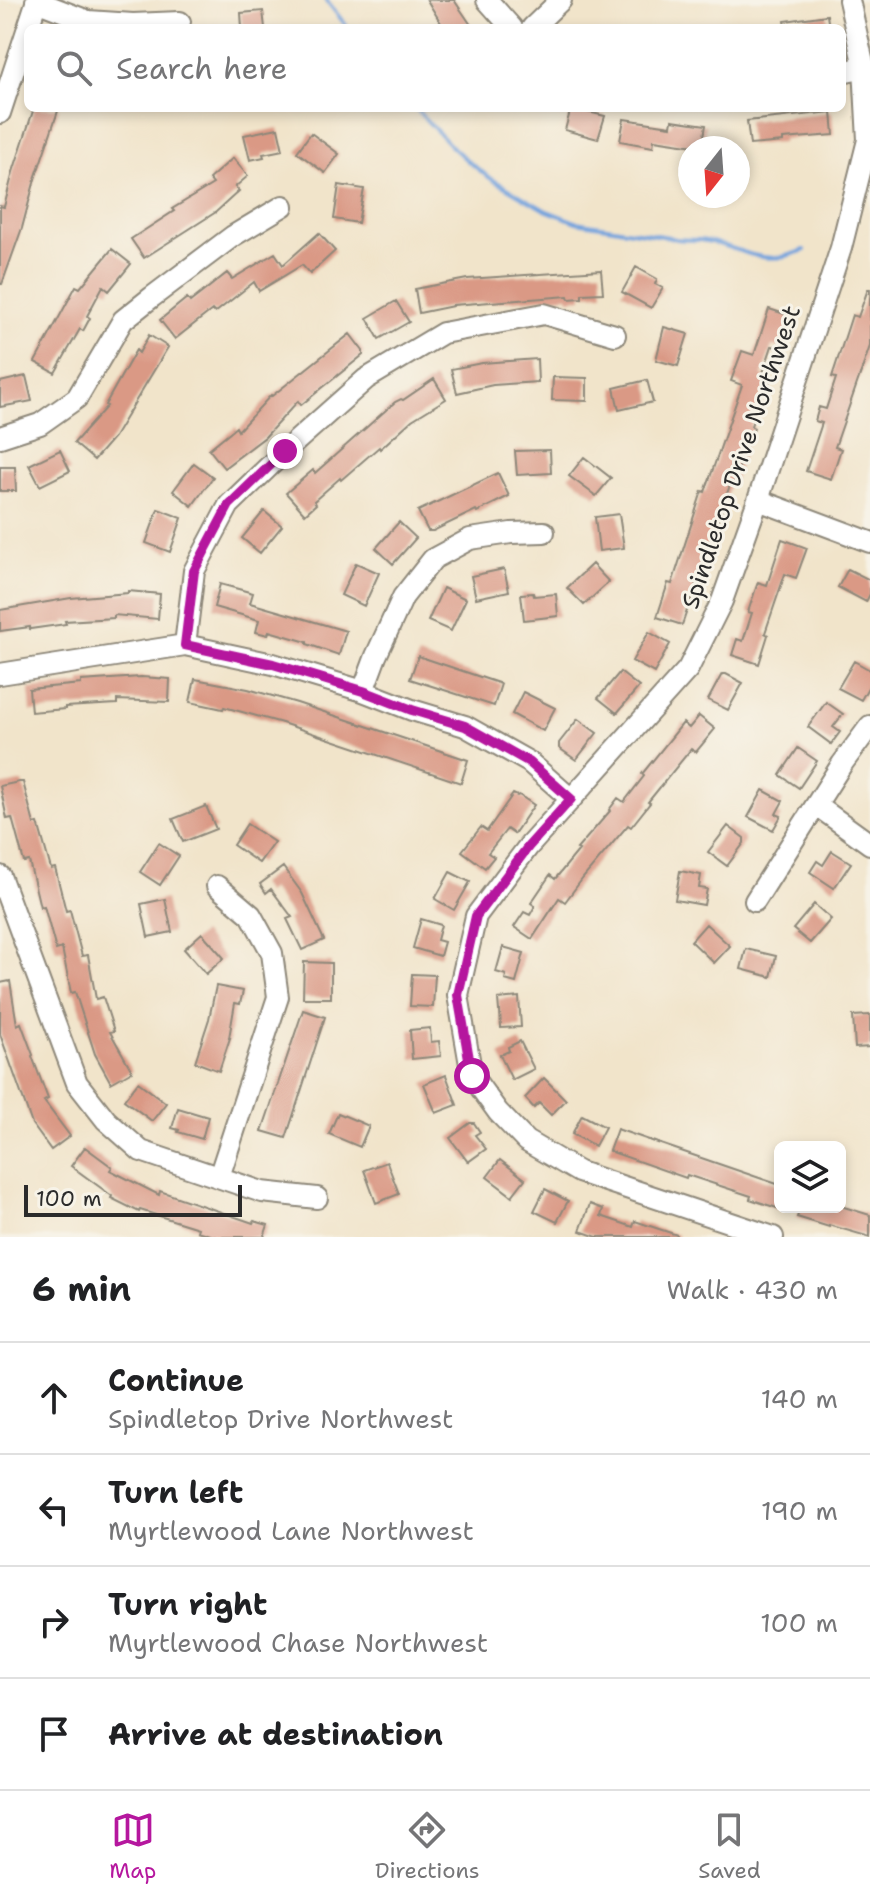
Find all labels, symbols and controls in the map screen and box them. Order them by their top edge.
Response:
search box [24,24,846,112]
icon: search [52,46,96,90]
text: Search here [116,48,287,89]
north arrow [678,136,750,208]
street label: Spindletop Drive Northwest [674,301,808,613]
route end [267,433,303,469]
route start [454,1058,490,1094]
map controls [774,1141,846,1213]
button: layers [774,1141,846,1213]
scale bar [24,1181,242,1217]
text: 100 m [36,1184,102,1213]
text: 6 min [32,1266,131,1312]
text: Walk · 430 m [666,1272,838,1307]
text: Continue [108,1360,244,1401]
icon: ahead [32,1376,76,1420]
text: 140 m [761,1381,838,1416]
text: Spindletop Drive Northwest [108,1401,453,1436]
text: Turn left [108,1472,243,1513]
icon: left [32,1488,76,1532]
text: 190 m [761,1493,838,1528]
text: Myrtlewood Lane Northwest [108,1513,474,1548]
text: Turn right [108,1584,267,1625]
icon: right [32,1600,76,1644]
text: 100 m [760,1605,838,1640]
text: Myrtlewood Chase Northwest [108,1625,488,1660]
icon: arrive [32,1712,76,1756]
text: Arrive at destination [108,1714,443,1755]
tab: Map [109,1808,156,1885]
tab: Directions [375,1808,480,1885]
tab: Saved [698,1808,761,1885]

